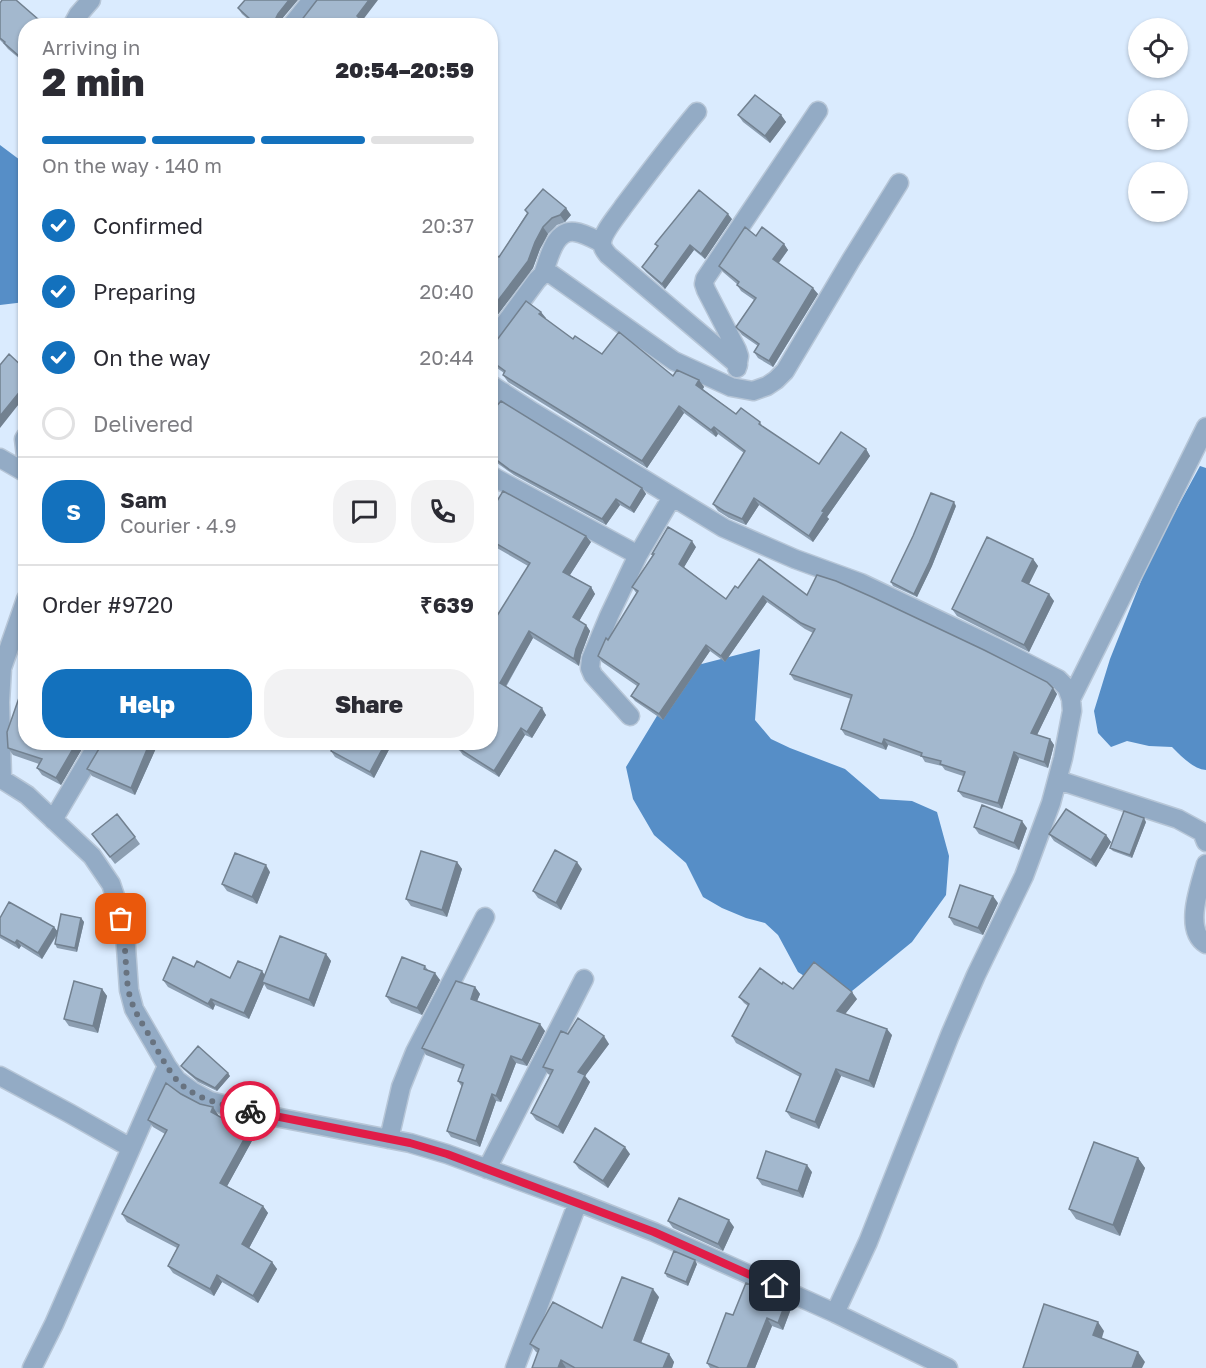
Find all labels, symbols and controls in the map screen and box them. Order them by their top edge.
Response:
map controls [1128,18,1188,222]
button: locate [1128,18,1188,78]
text: Arriving in [42,35,140,59]
text: 20:54–20:59 [335,56,474,83]
text: 2 min [42,58,145,105]
button: + [1128,90,1188,150]
text: On the way · 140 m [42,153,222,177]
button: − [1128,162,1188,222]
icon: check [42,209,75,242]
text: Confirmed [93,212,203,239]
text: 20:37 [422,213,474,237]
icon: check [42,275,75,308]
text: Preparing [93,278,196,305]
text: 20:40 [419,279,474,303]
icon: check [42,341,75,374]
text: On the way [93,344,211,371]
text: 20:44 [420,345,474,369]
text: Delivered [93,410,193,437]
button: chat [333,480,396,543]
button: phone [411,480,474,543]
text: Sam [120,486,167,513]
text: S [66,498,81,525]
text: Courier · 4.9 [120,513,237,537]
text: Order #9720 [42,591,173,618]
text: ₹639 [420,591,474,618]
button: Help [42,669,252,738]
button: Share [264,669,474,738]
pin [95,893,146,944]
icon: bag [104,902,137,935]
courier [220,1081,280,1141]
icon: bike [234,1095,267,1128]
pin [749,1260,800,1311]
icon: home [758,1269,791,1302]

